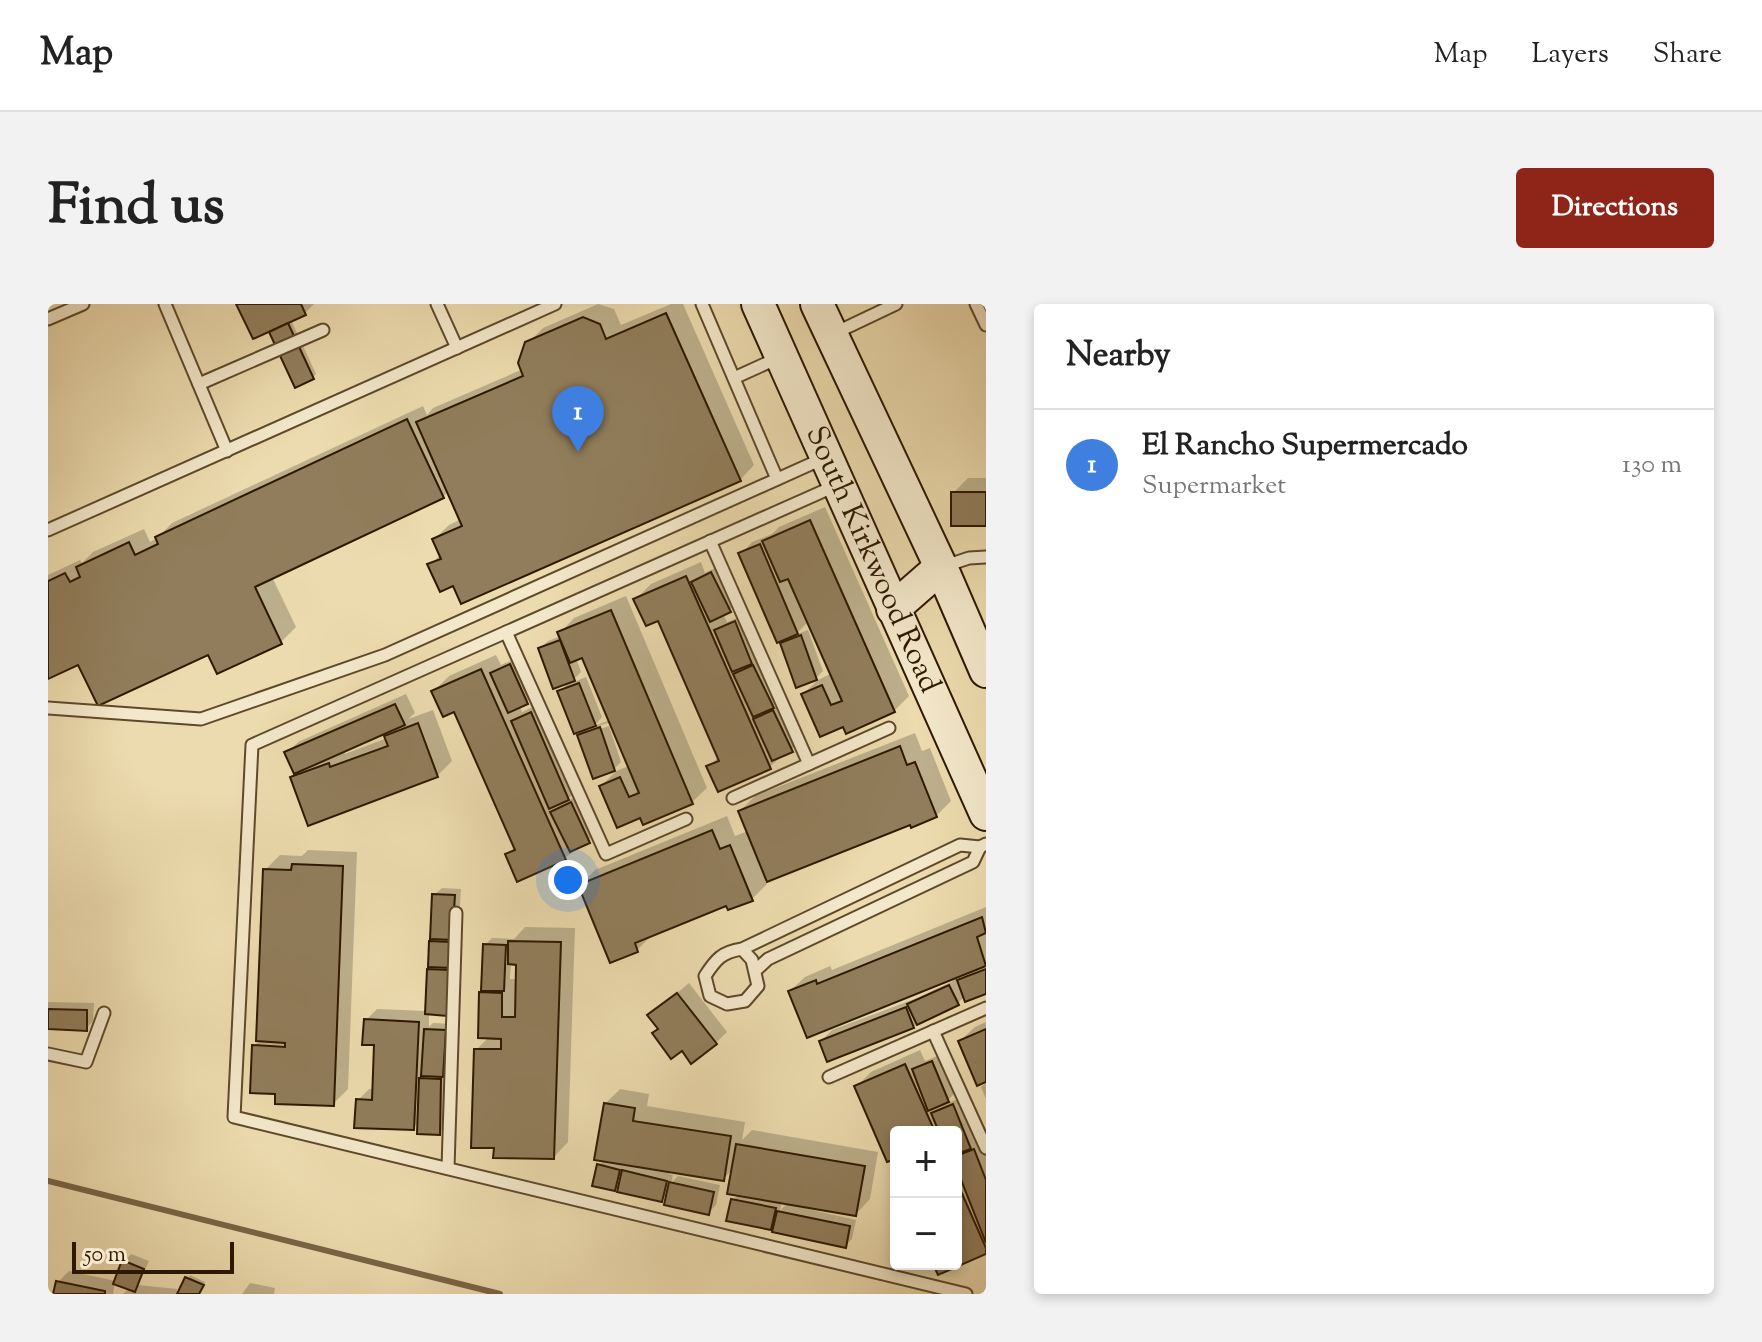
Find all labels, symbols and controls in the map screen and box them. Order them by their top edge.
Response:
text: Map [40,28,113,82]
text: Map [1434,35,1487,75]
text: Layers [1531,35,1609,75]
text: Share [1653,35,1722,75]
text: Find us [48,168,224,249]
button: Directions [1516,168,1714,248]
text: Nearby [1066,332,1171,381]
pin: 1 [552,386,604,452]
street label: South Kirkwood Road [794,419,951,700]
text: El Rancho Supermercado [1142,425,1468,468]
text: 1 [1088,447,1096,484]
text: 130 m [1622,447,1682,484]
text: Supermarket [1142,468,1286,505]
your location [548,860,588,900]
map controls [890,1126,962,1270]
button: + [890,1126,962,1198]
button: − [890,1198,962,1270]
scale bar [72,1238,234,1274]
text: 50 m [84,1240,126,1272]

